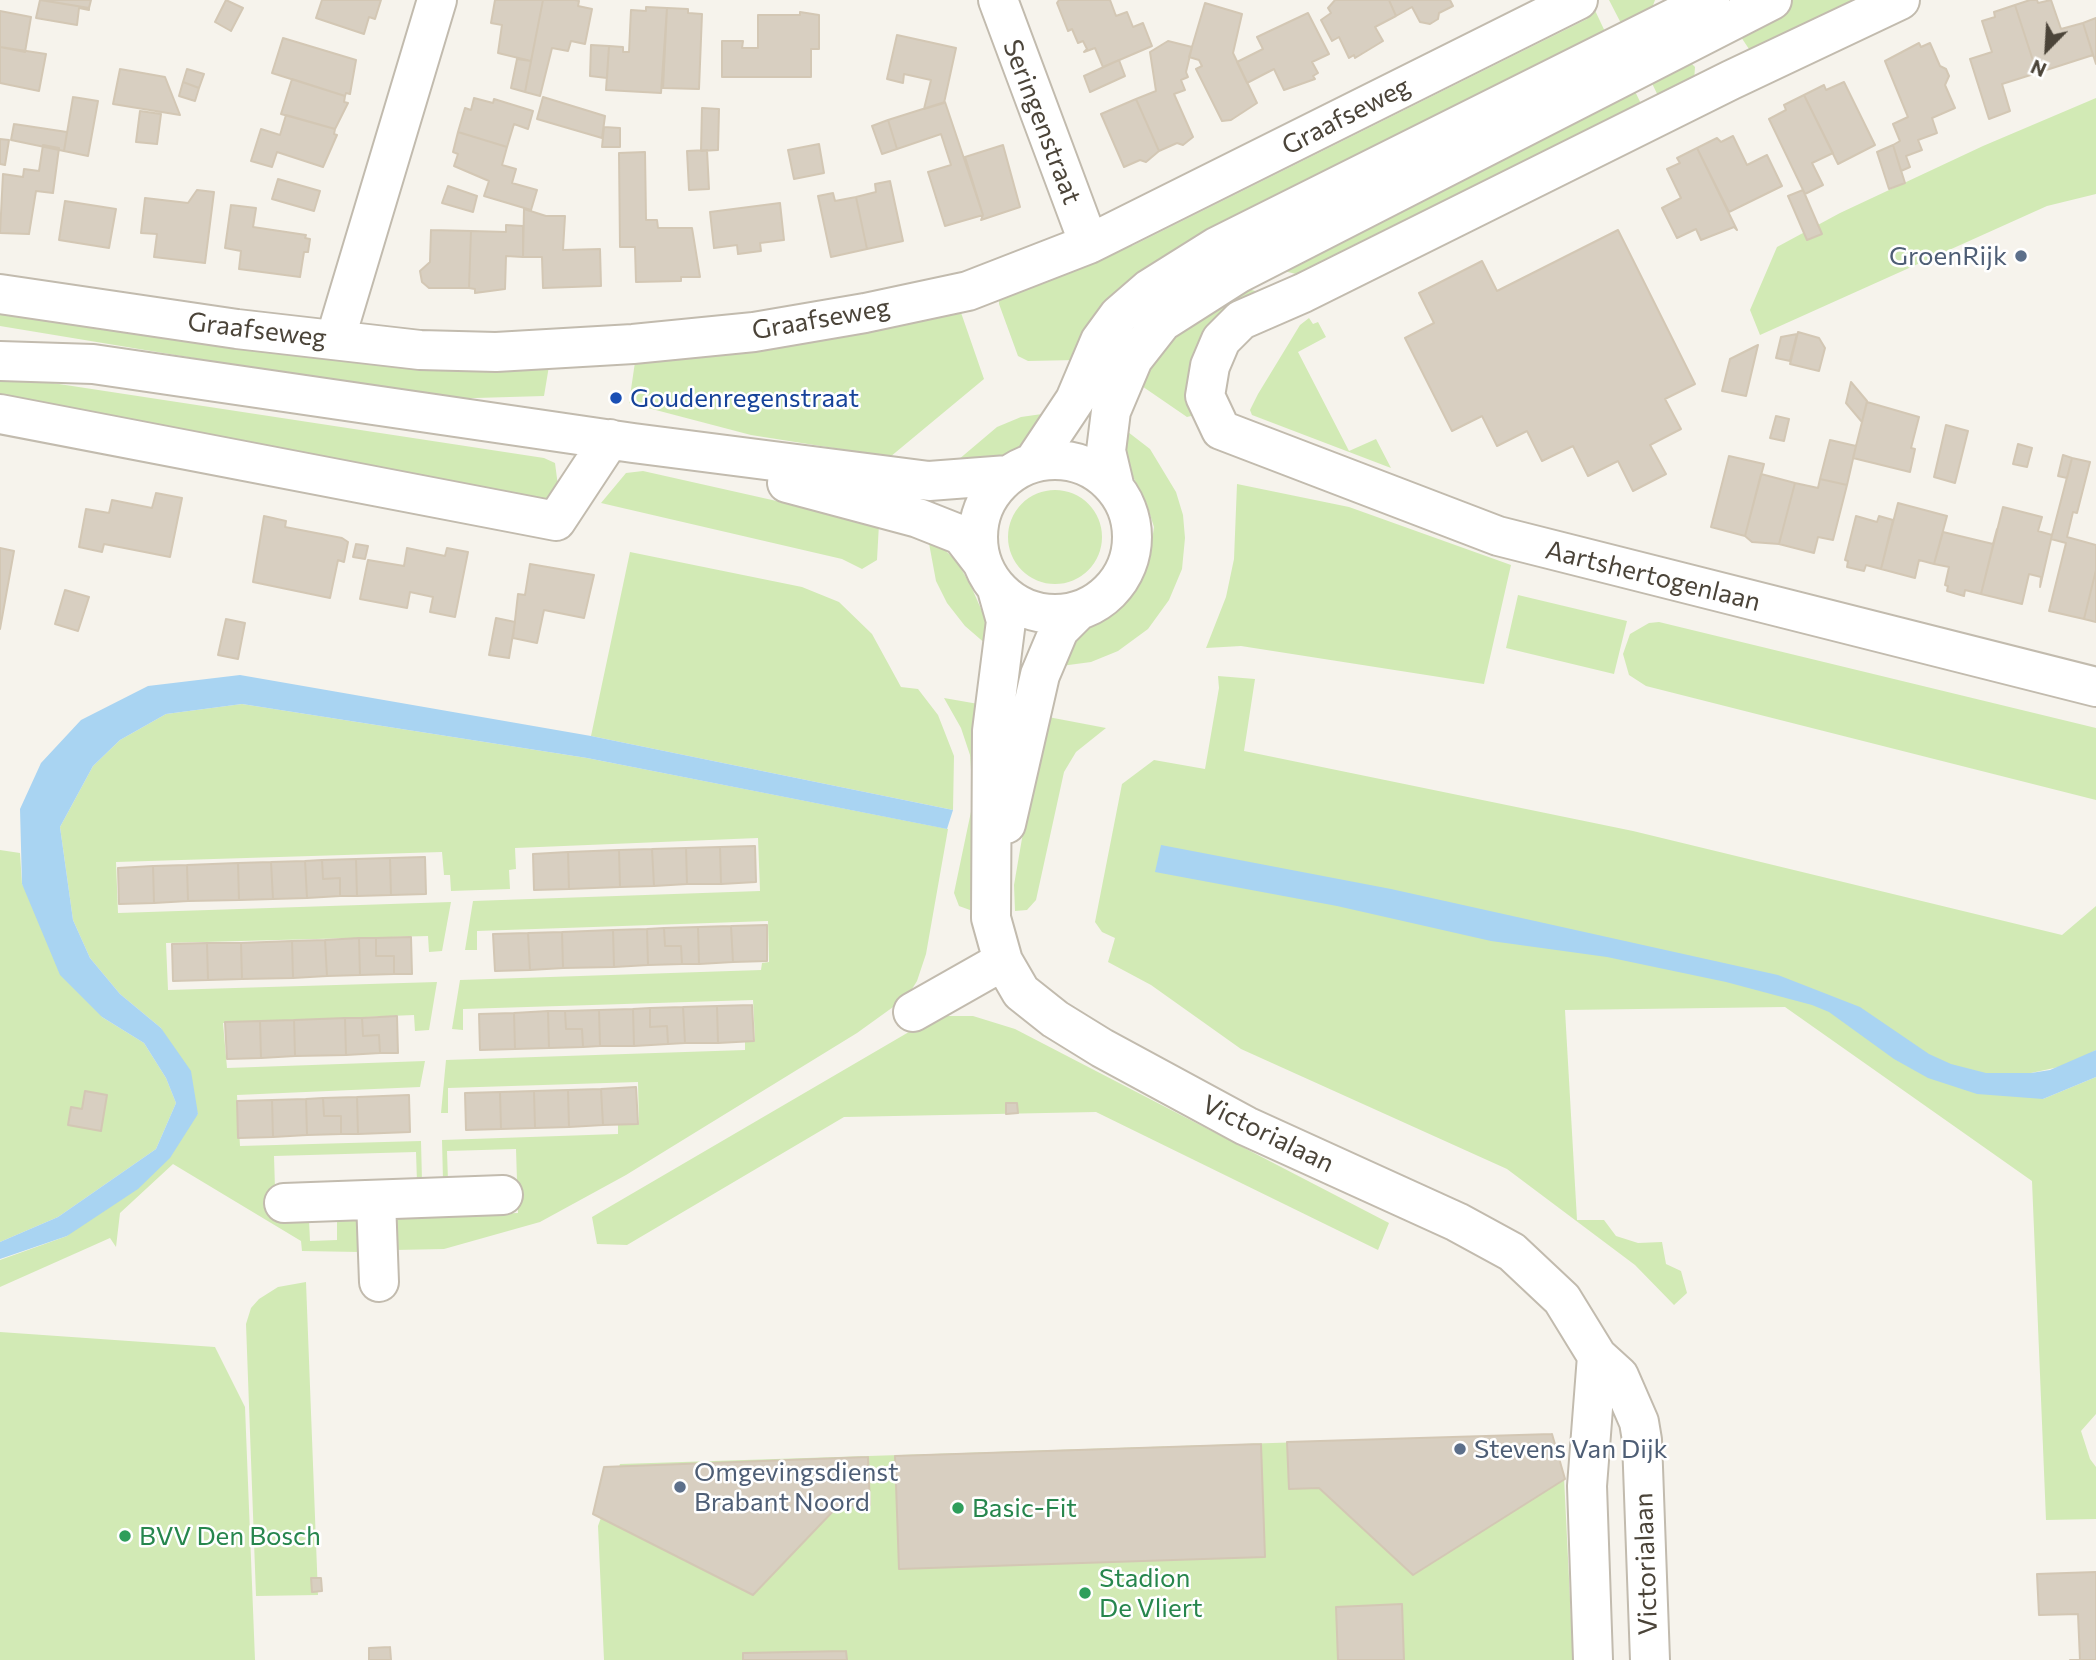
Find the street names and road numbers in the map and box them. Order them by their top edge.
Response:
street label: Seringenstraat [996,35,1088,209]
street label: Graafseweg [1277,70,1415,162]
street label: Graafseweg [750,292,892,346]
street label: Graafseweg [186,306,328,354]
street label: Aartshertogenlaan [1542,534,1764,618]
street label: Victorialaan [1197,1089,1339,1179]
street label: Victorialaan [1628,1492,1664,1636]

